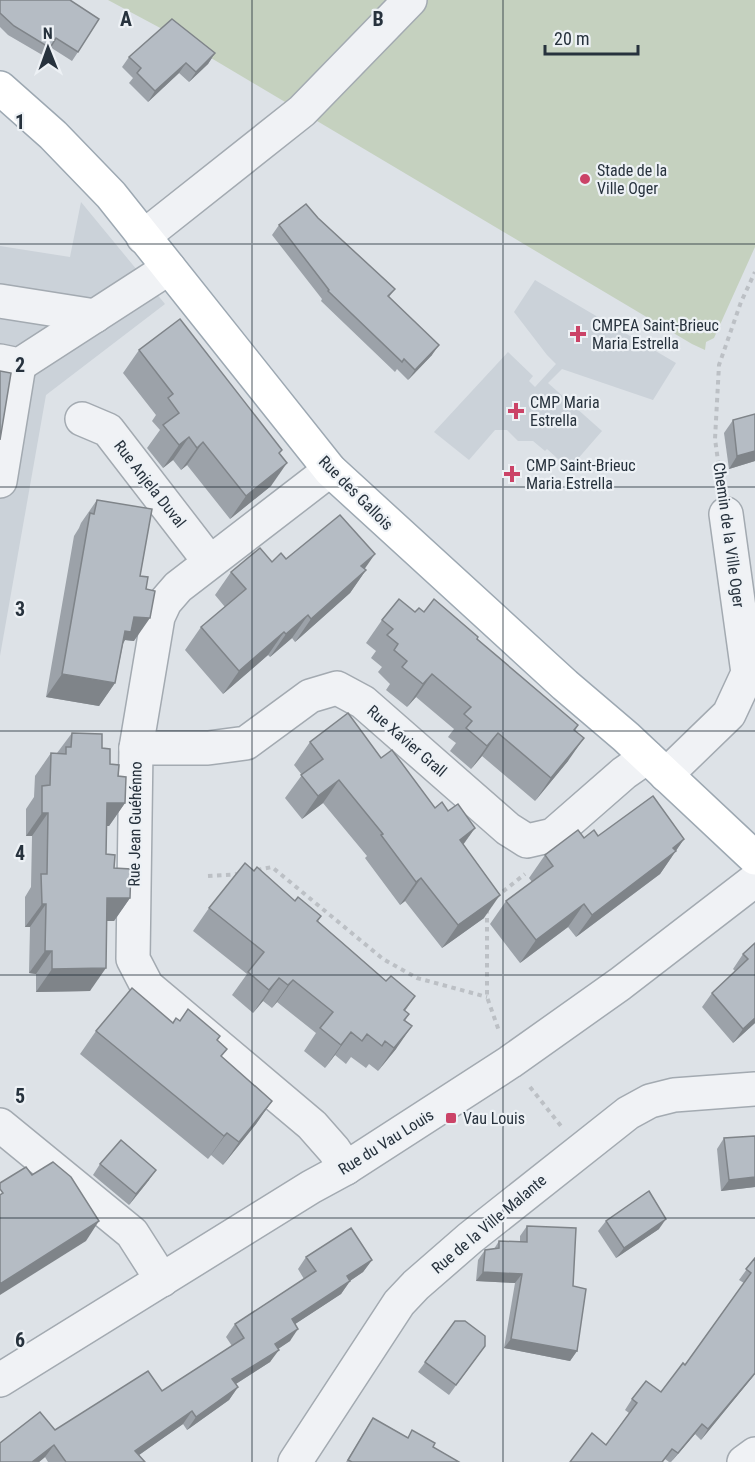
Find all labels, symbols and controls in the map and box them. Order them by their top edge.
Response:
text: A [120,7,132,31]
text: B [372,7,384,31]
north arrow [18,18,78,78]
scale bar [545,18,638,56]
text: N [43,24,53,43]
text: 20 m [554,28,589,49]
text: 1 [15,110,25,134]
place label: Stade de la Ville Oger [597,161,667,198]
marker: Stade de la Ville Oger [578,172,592,186]
place label: CMPEA Saint-Brieuc Maria Estrella [592,316,719,353]
marker: CMPEA Saint-Brieuc Maria Estrella [569,325,587,343]
text: 2 [15,353,25,377]
place label: CMP Maria Estrella [530,393,600,430]
marker: CMP Maria Estrella [507,402,525,420]
street label: Rue Anjela Duval [110,437,190,531]
street label: Rue des Gallois [315,452,397,534]
place label: CMP Saint-Brieuc Maria Estrella [526,456,636,493]
street label: Chemin de la Ville Oger [709,461,749,609]
marker: CMP Saint-Brieuc Maria Estrella [503,465,521,483]
text: 3 [15,597,25,621]
street label: Rue Xavier Grall [363,701,451,781]
street label: Rue Jean Guéhénno [124,761,146,887]
text: 4 [15,841,25,865]
text: 5 [15,1084,25,1108]
street label: Rue du Vau Louis [335,1105,437,1179]
place label: Vau Louis [463,1109,525,1128]
marker: Vau Louis [444,1111,458,1125]
street label: Rue de la Ville Malante [428,1171,550,1277]
text: 6 [15,1328,25,1352]

